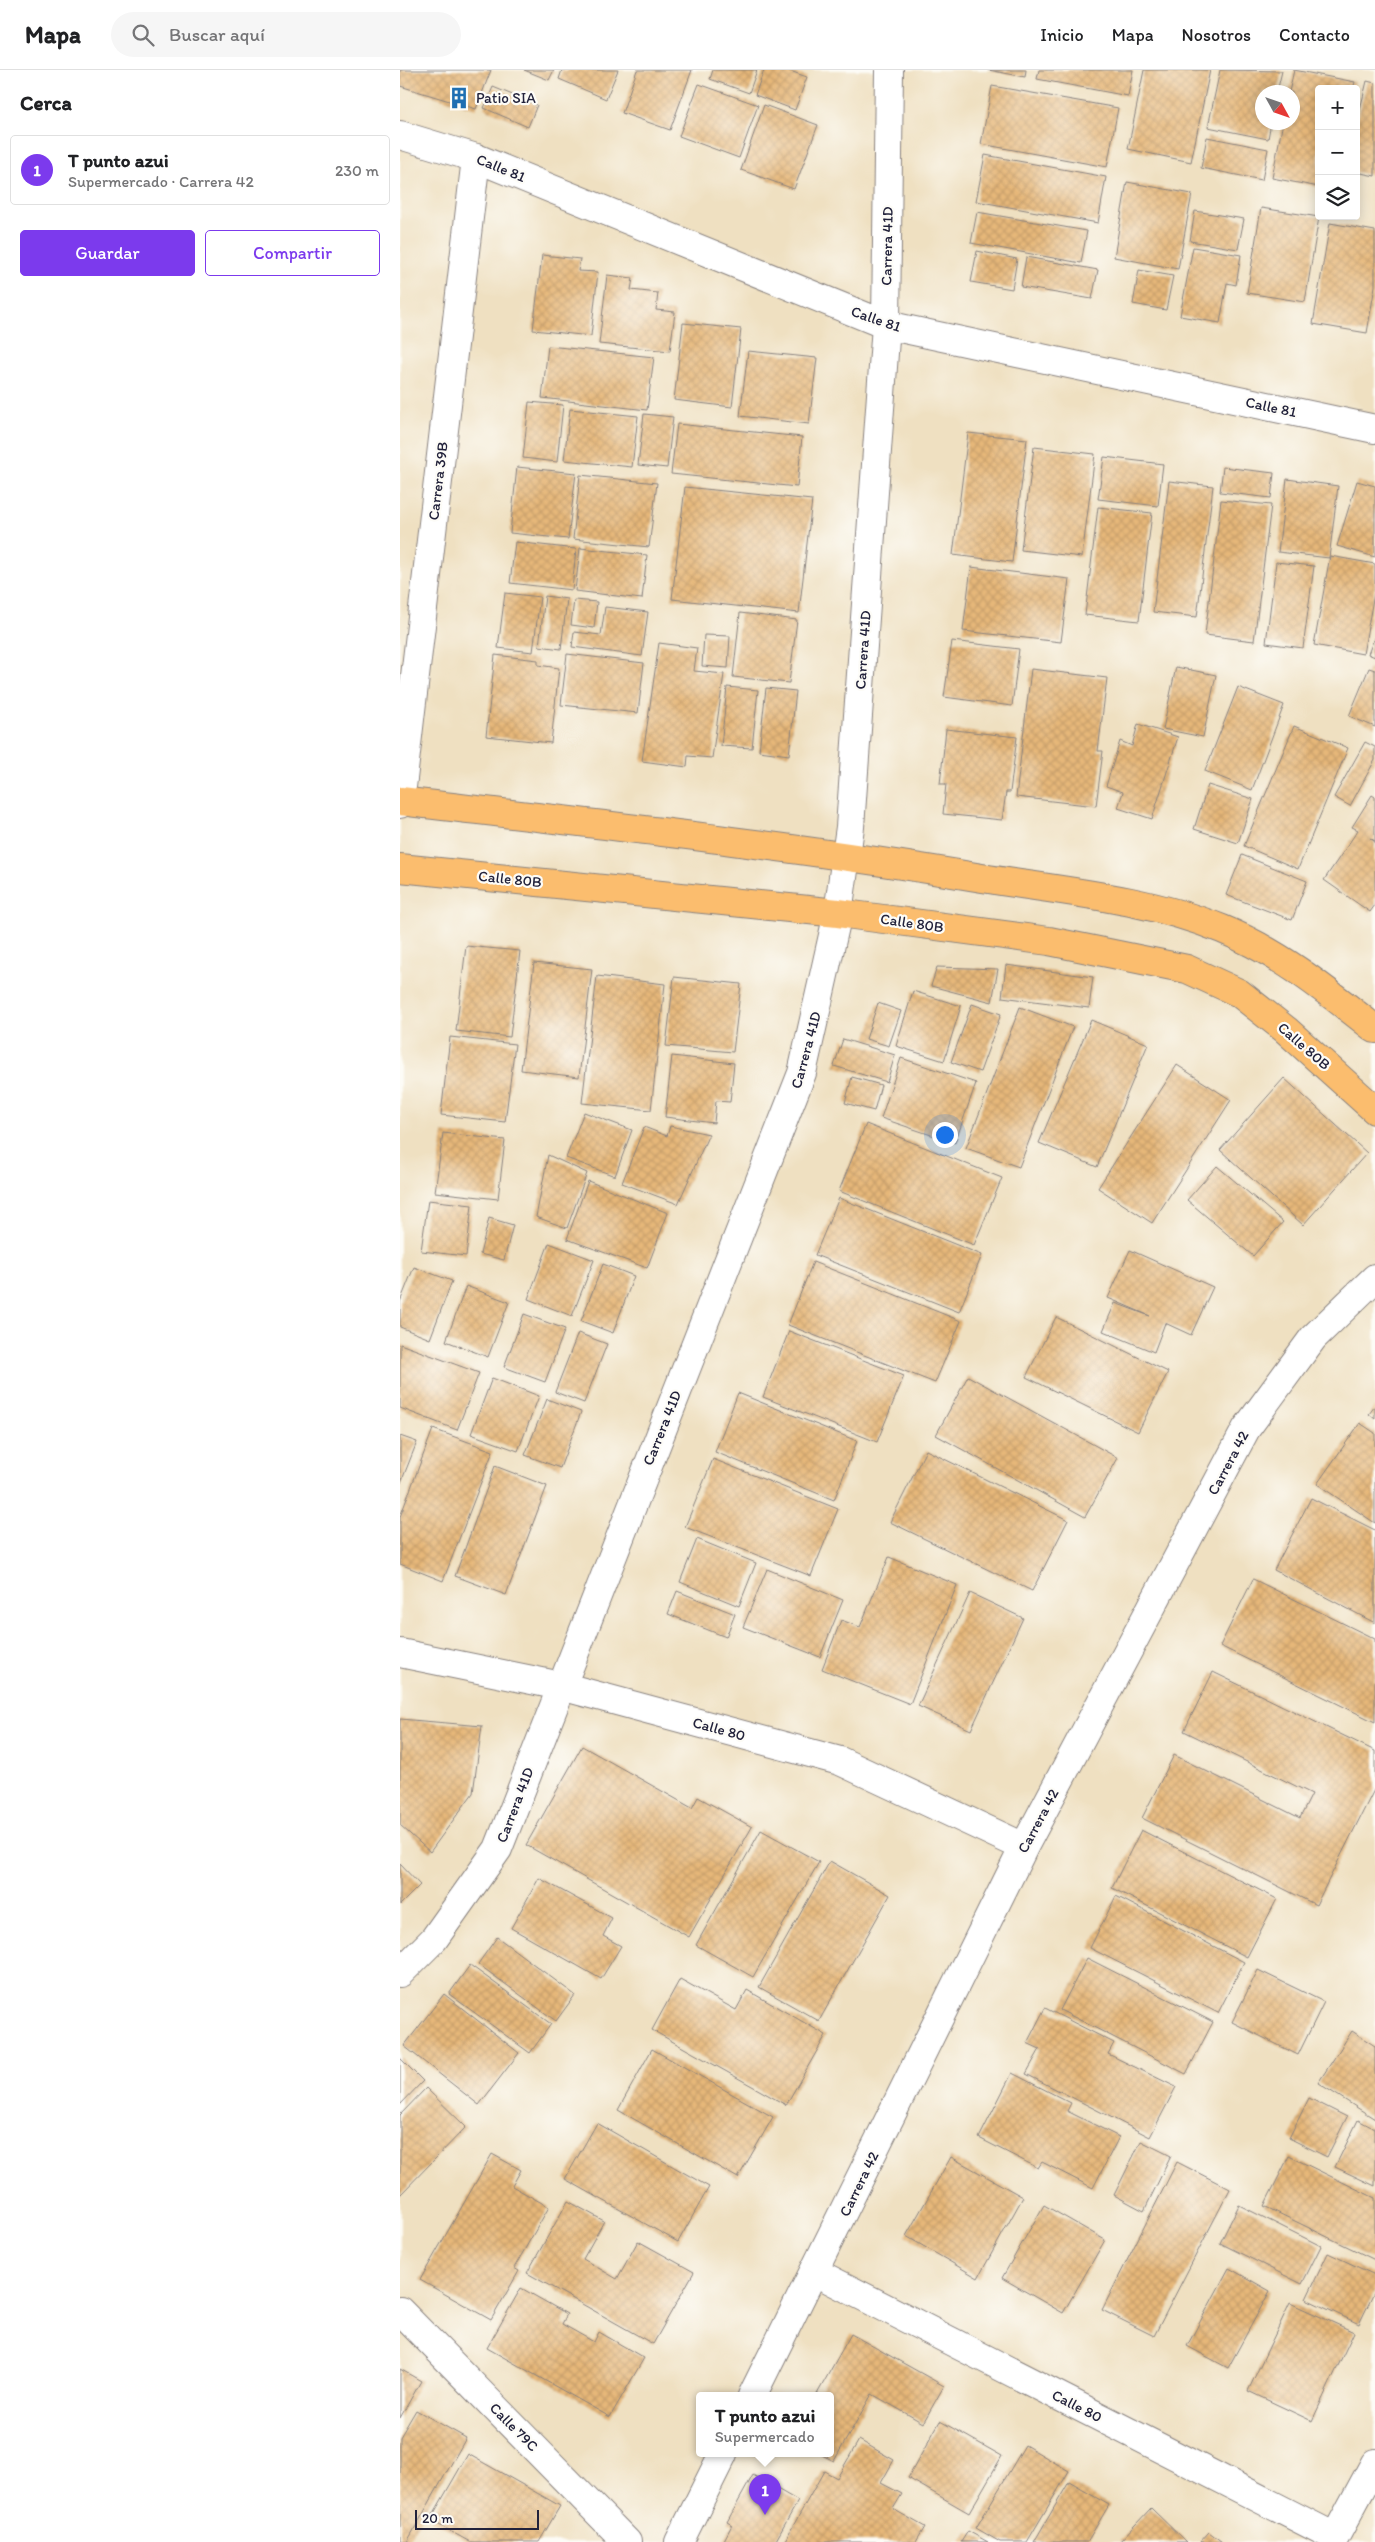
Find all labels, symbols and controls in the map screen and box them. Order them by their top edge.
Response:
search box [111,12,461,57]
text: Mapa [25,20,81,49]
icon: search [129,21,157,49]
text: Buscar aquí [169,23,265,46]
text: Inicio [1040,24,1084,46]
text: Mapa [1112,24,1154,46]
text: Nosotros [1182,24,1251,46]
text: Contacto [1279,24,1350,46]
building icon: Patio SIA [446,85,472,111]
north arrow [1255,85,1300,130]
map controls [1315,85,1360,220]
button: + [1315,85,1360,130]
place label: Patio SIA [476,89,536,107]
text: Cerca [20,90,72,115]
button: − [1315,130,1360,175]
text: T punto azui [68,149,169,172]
street label: Calle 81 [474,150,528,186]
text: 1 [33,161,41,180]
text: 230 m [335,161,379,180]
text: Supermercado · Carrera 42 [68,172,254,191]
button: layers [1315,175,1360,220]
street label: Carrera 41D [877,206,897,286]
button: Guardar [20,230,195,276]
button: Compartir [205,230,380,276]
street label: Calle 81 [849,302,903,336]
street label: Calle 81 [1244,393,1298,421]
street label: Carrera 39B [424,440,452,521]
street label: Carrera 41D [851,610,875,690]
street label: Calle 80B [477,867,543,891]
street label: Calle 80B [879,910,945,936]
street label: Carrera 41D [787,1009,825,1091]
street label: Calle 80B [1274,1018,1334,1074]
your location [932,1122,958,1148]
street label: Carrera 41D [639,1388,685,1468]
street label: Carrera 42 [1204,1428,1252,1498]
street label: Calle 80 [691,1713,747,1745]
street label: Carrera 41D [492,1765,538,1845]
street label: Carrera 42 [1014,1786,1062,1856]
street label: Carrera 42 [836,2148,883,2220]
street label: Calle 80 [1049,2386,1105,2426]
popup [696,2392,834,2457]
street label: Calle 79C [486,2399,542,2455]
text: T punto azui [715,2404,815,2427]
text: Supermercado [715,2427,815,2446]
pin: 1 [749,2474,781,2515]
scale bar [415,2507,539,2530]
text: 20 m [422,2510,453,2527]

